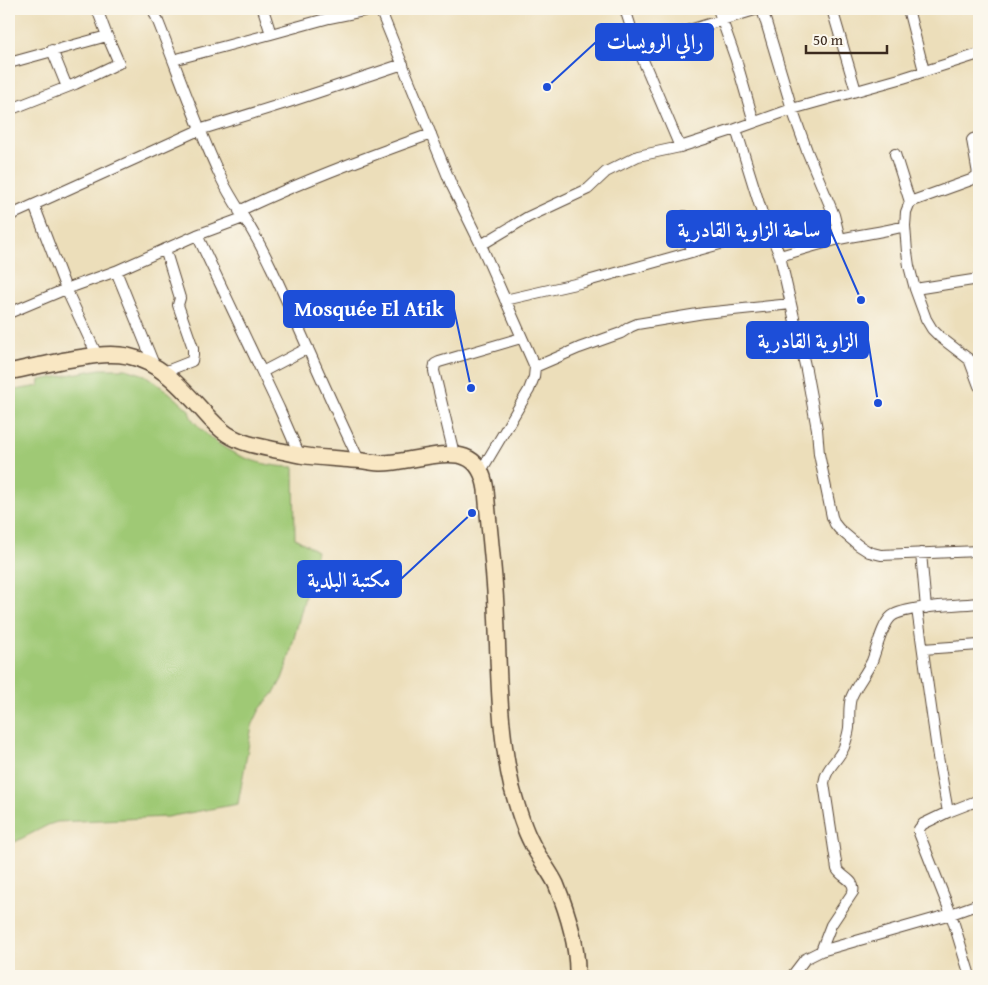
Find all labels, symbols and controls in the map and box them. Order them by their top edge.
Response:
scale bar [806,22,887,54]
callout: رالي الرويسات [596,24,713,60]
text: رالي الرويسات [606,26,704,60]
text: 50 m [813,29,844,50]
callout: ساحة الزاوية القادرية [667,211,830,247]
text: ساحة الزاوية القادرية [678,214,820,245]
callout: Mosquée El Atik [284,291,454,327]
text: Mosquée El Atik [294,293,445,324]
callout: الزاوية القادرية [747,322,868,358]
text: الزاوية القادرية [758,325,858,356]
callout: مكتبة البلدية [298,561,401,597]
text: مكتبة البلدية [308,564,390,595]

